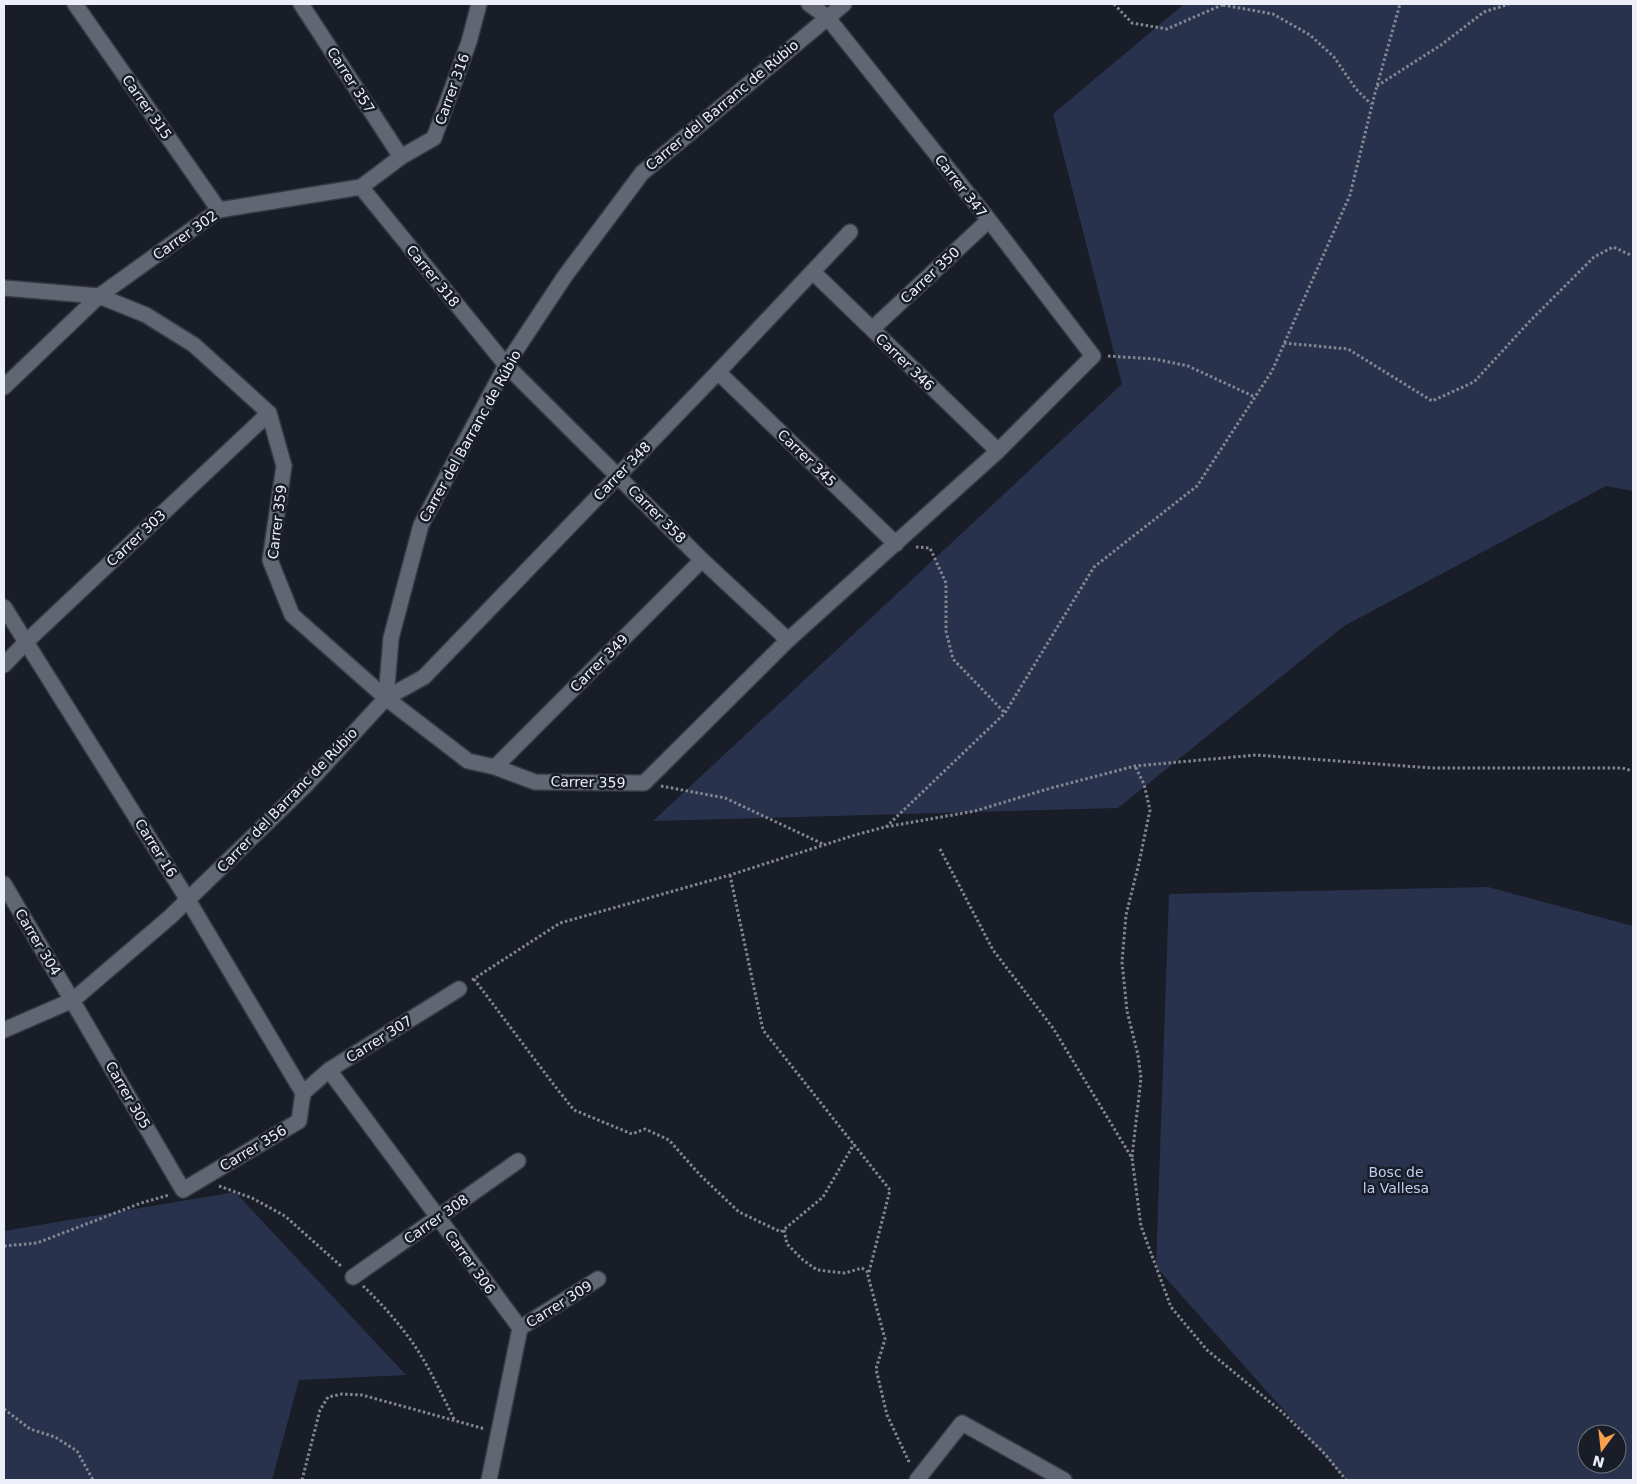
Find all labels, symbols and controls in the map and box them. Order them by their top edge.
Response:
street label: Carrer del Barranc de Rúbio [642,36,802,174]
street label: Carrer 357 [324,44,378,116]
street label: Carrer 316 [432,51,472,127]
street label: Carrer 315 [119,72,175,142]
street label: Carrer 347 [932,152,990,220]
street label: Carrer 302 [150,207,220,263]
street label: Carrer 318 [403,242,463,310]
street label: Carrer 350 [897,244,963,306]
street label: Carrer 346 [873,330,938,394]
street label: Carrer del Barranc de Rúbio [416,347,524,525]
street label: Carrer 345 [775,426,839,490]
street label: Carrer 348 [590,439,654,503]
street label: Carrer 358 [625,482,689,546]
street label: Carrer 359 [264,484,290,560]
street label: Carrer 303 [103,507,169,569]
street label: Carrer 349 [567,631,631,695]
street label: Carrer del Barranc de Rúbio [214,725,360,875]
street label: Carrer 359 [550,773,626,791]
street label: Carrer 16 [132,816,180,880]
street label: Carrer 304 [12,906,64,978]
street label: Carrer 307 [343,1012,415,1066]
street label: Carrer 305 [102,1059,154,1131]
street label: Carrer 356 [217,1122,289,1174]
park label: Bosc de la Vallesa [1363,1164,1429,1196]
street label: Carrer 308 [401,1191,471,1247]
street label: Carrer 306 [442,1227,499,1297]
street label: Carrer 309 [523,1277,595,1331]
north arrow [1577,1424,1627,1474]
text: N [1591,1452,1606,1471]

